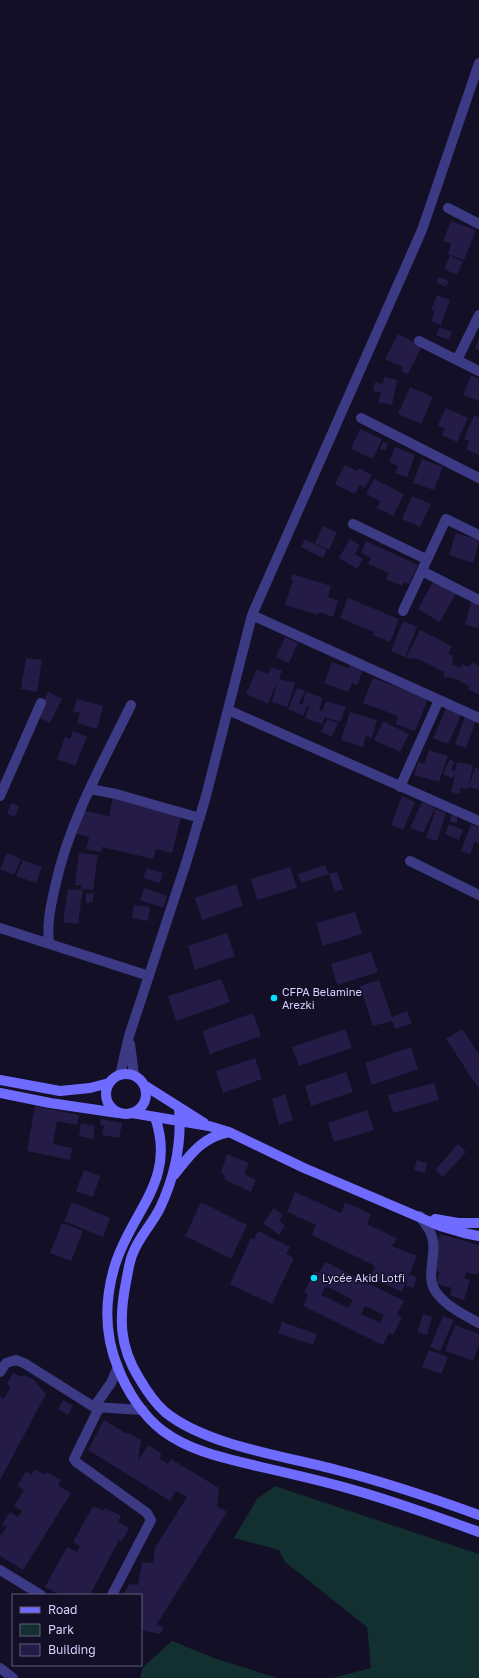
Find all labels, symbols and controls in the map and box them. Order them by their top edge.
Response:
place label: CFPA Belamine Arezki [282,985,362,1011]
marker: CFPA Belamine Arezki [269,993,279,1003]
place label: Lycée Akid Lotfi [322,1271,405,1284]
marker: Lycée Akid Lotfi [309,1273,319,1283]
legend [12,1594,142,1666]
text: Road [48,1602,77,1617]
text: Park [48,1622,74,1637]
text: Building [48,1642,96,1657]

